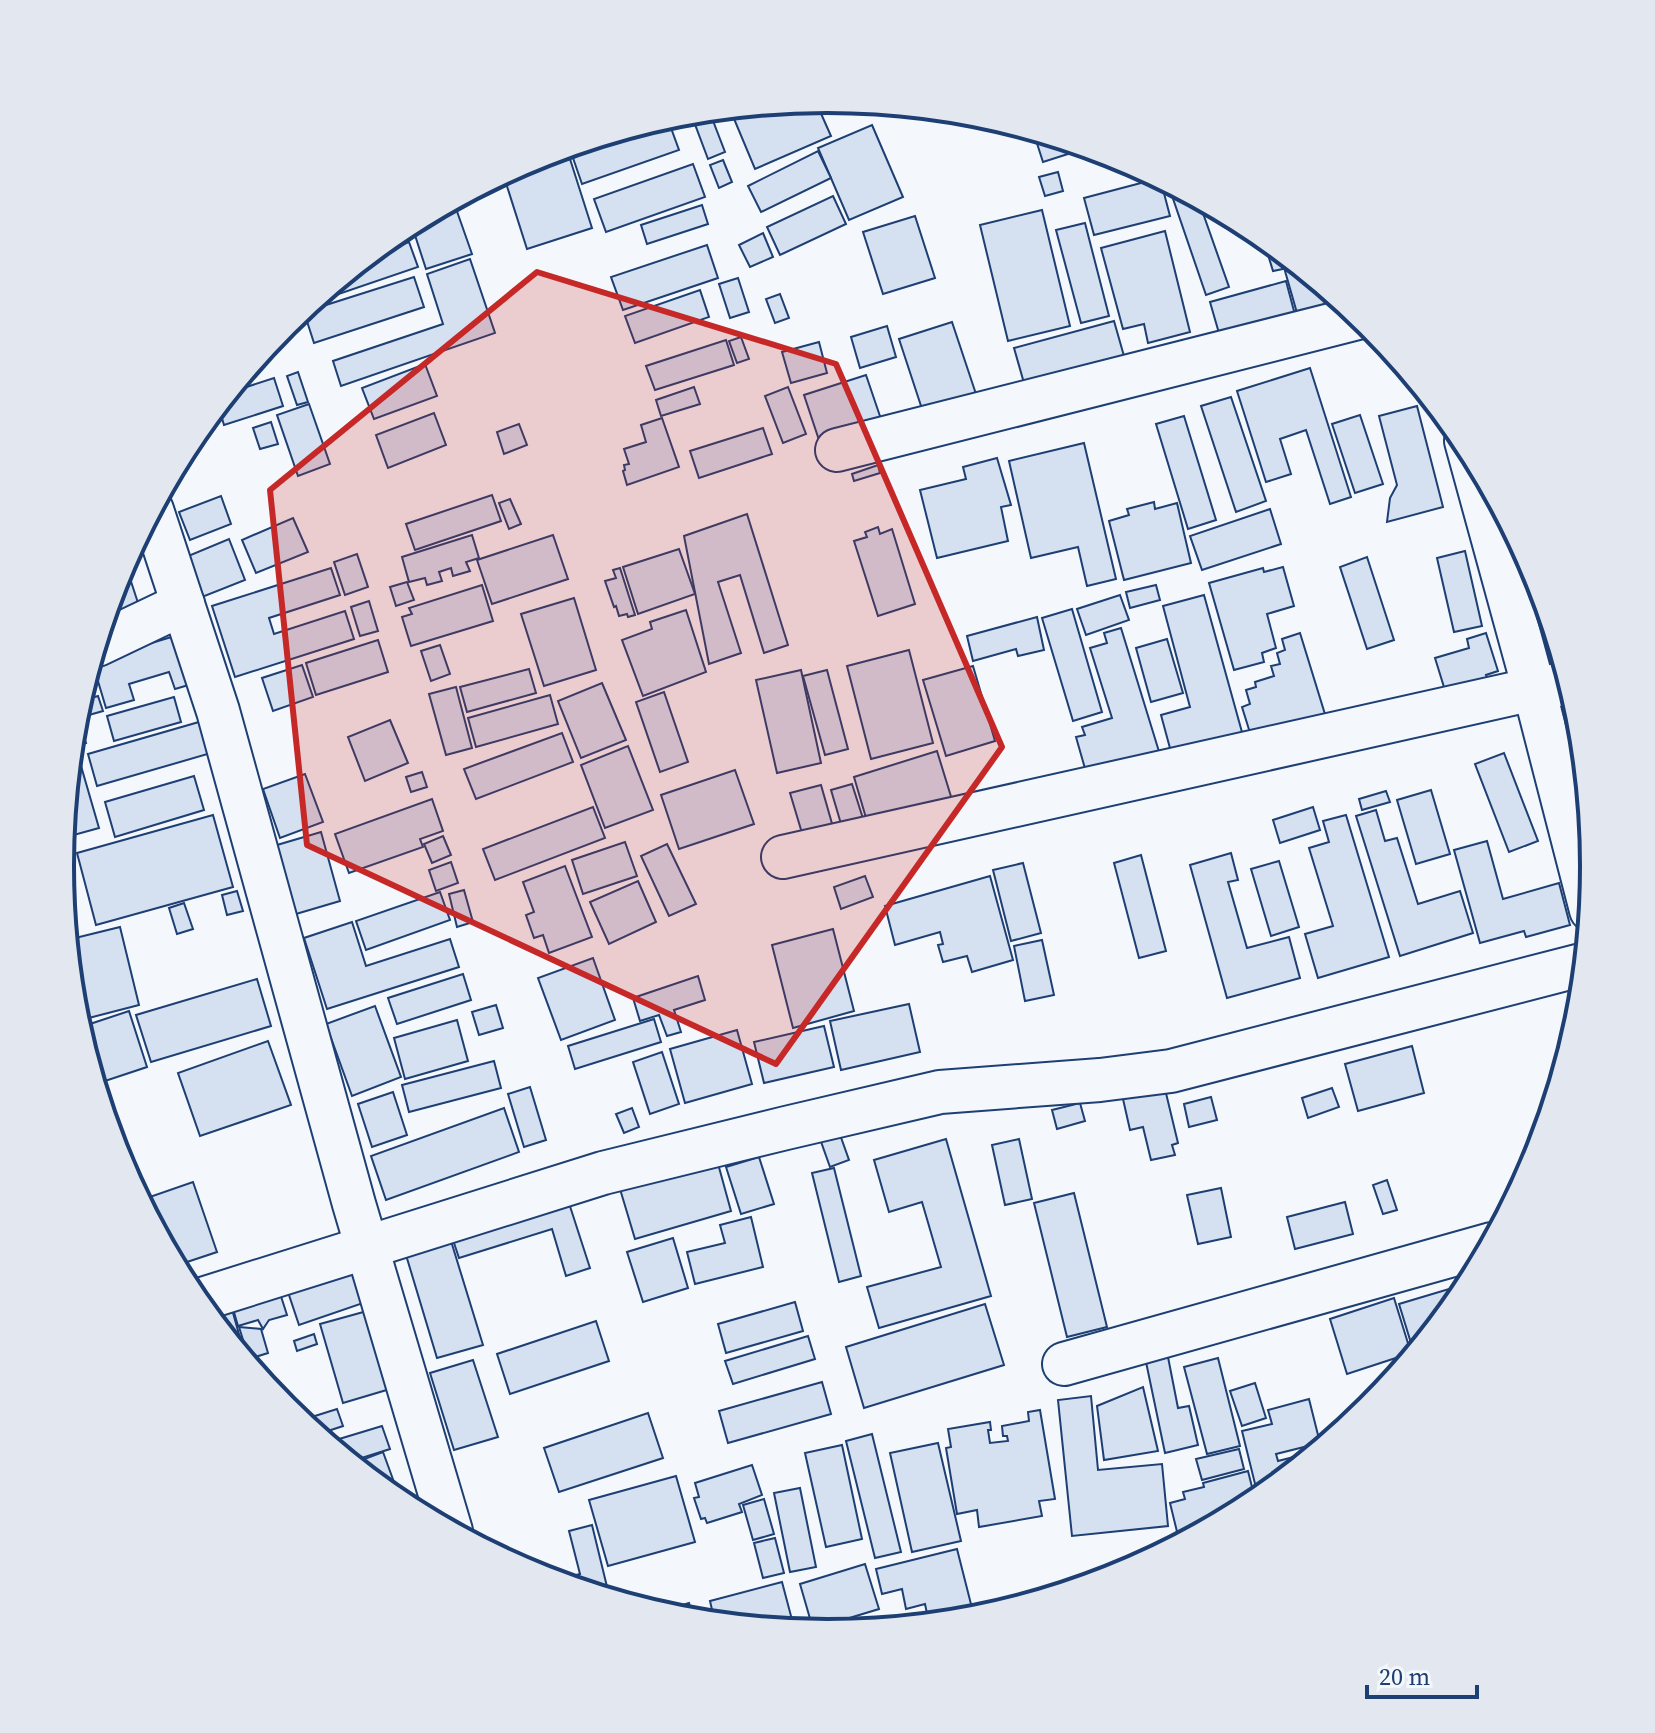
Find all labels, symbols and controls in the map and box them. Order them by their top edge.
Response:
scale bar [1367,1649,1477,1699]
text: 20 m [1379,1660,1430,1693]

